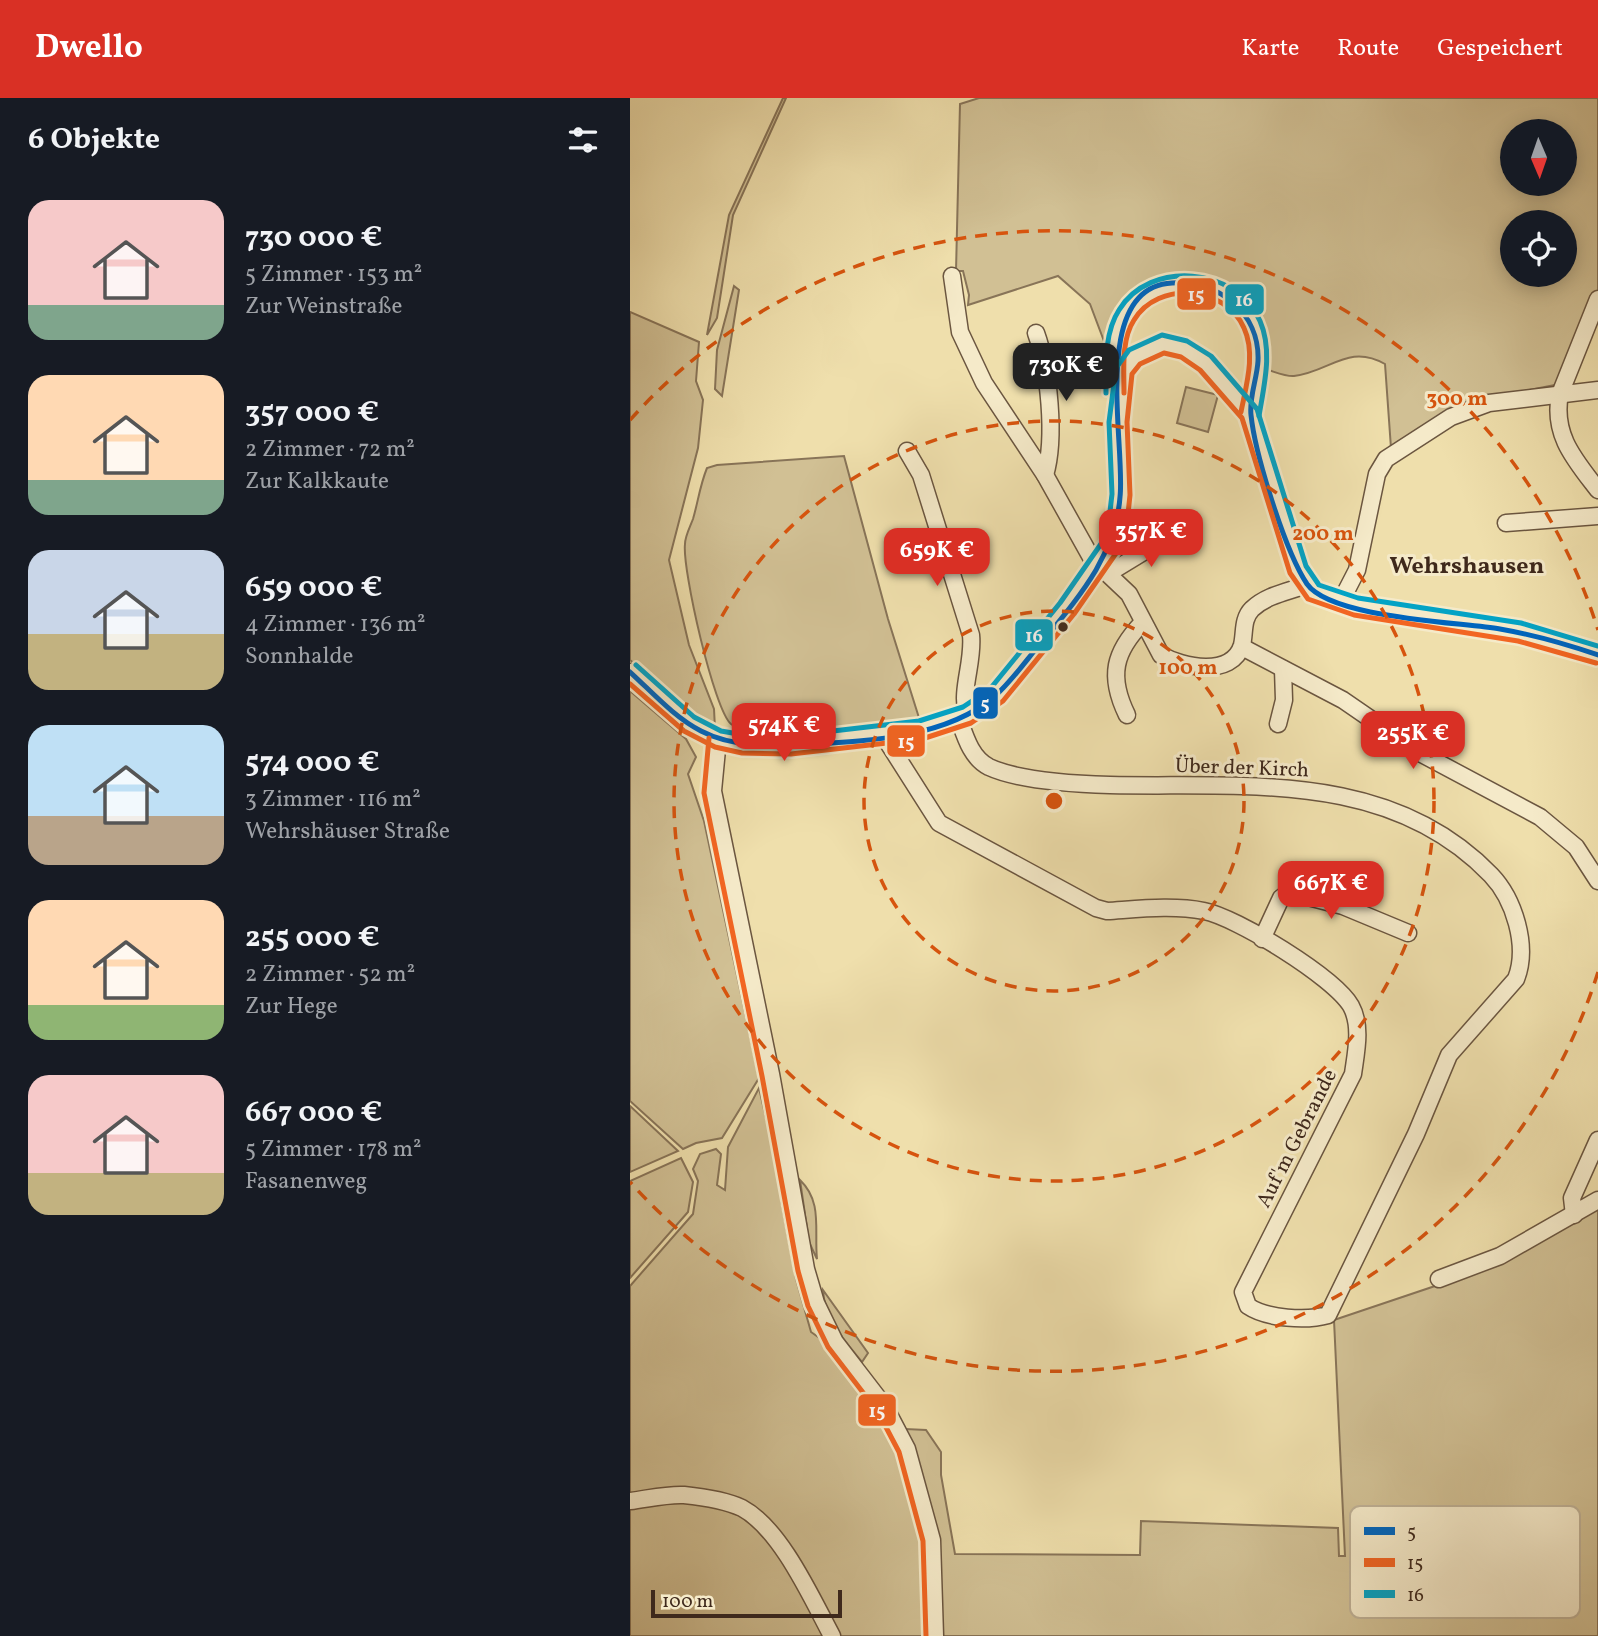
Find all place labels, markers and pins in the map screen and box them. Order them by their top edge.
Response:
pin: 730K € [1009,344,1123,403]
pin: 357K € [1094,510,1208,569]
pin: 659K € [880,528,994,588]
unlabelled marker [1056,620,1070,634]
pin: 574K € [727,704,841,763]
pin: 255K € [1356,712,1470,771]
centre of rings [1042,789,1066,813]
pin: 667K € [1274,862,1388,921]

